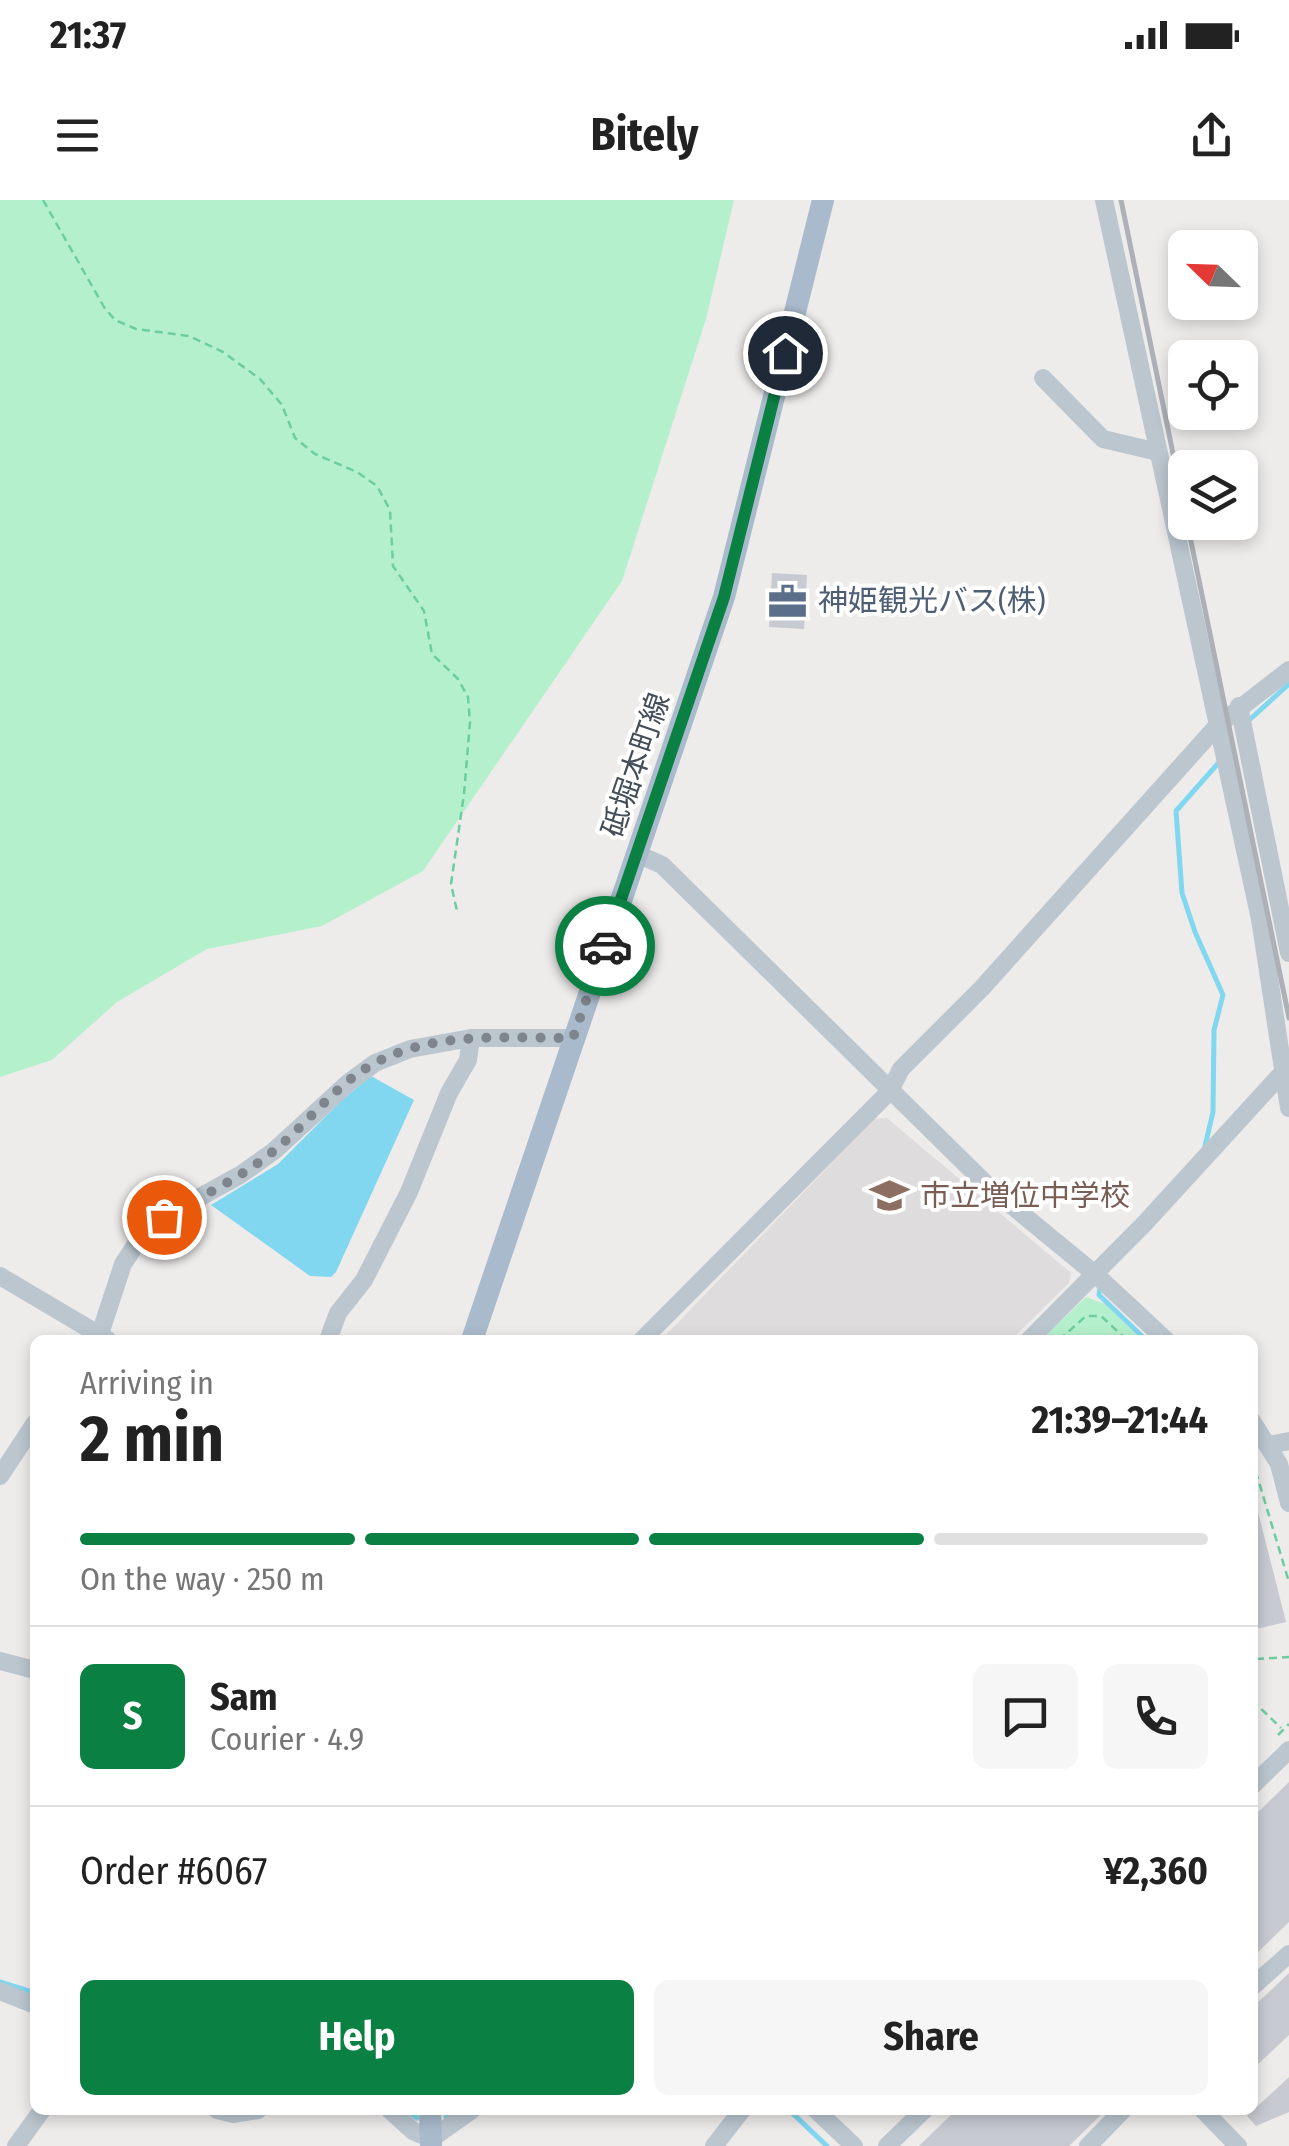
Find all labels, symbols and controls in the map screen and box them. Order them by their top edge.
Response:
text: 21:37 [50,12,126,58]
icon: menu [50,108,105,163]
text: Bitely [591,108,698,162]
icon: share [1184,108,1239,163]
north arrow [1168,230,1258,320]
map controls [1168,230,1258,540]
pin [743,311,828,396]
icon: home [758,326,813,381]
button: locate [1168,340,1258,430]
button: layers [1168,450,1258,540]
office icon: 神姫観光バス(株) [767,580,809,622]
place label: 神姫観光バス(株) [818,583,1046,619]
street label: 砥堀本町線 [595,688,677,842]
courier [555,896,655,996]
icon: car [578,919,633,974]
pin [122,1175,207,1260]
school or university icon: 市立増位中学校 [869,1175,911,1217]
place label: 市立増位中学校 [920,1178,1130,1214]
icon: bag [137,1190,192,1245]
text: Arriving in [80,1364,214,1402]
text: 21:39–21:44 [1032,1397,1208,1443]
text: 2 min [80,1400,224,1478]
text: On the way · 250 m [80,1560,325,1598]
button: chat [973,1664,1078,1769]
button: phone [1103,1664,1208,1769]
text: Sam [210,1674,278,1720]
text: S [123,1693,142,1739]
text: Courier · 4.9 [210,1720,364,1758]
text: Order #6067 [80,1848,267,1894]
text: ¥2,360 [1104,1848,1208,1894]
button: Help [80,1980,634,2095]
button: Share [654,1980,1208,2095]

